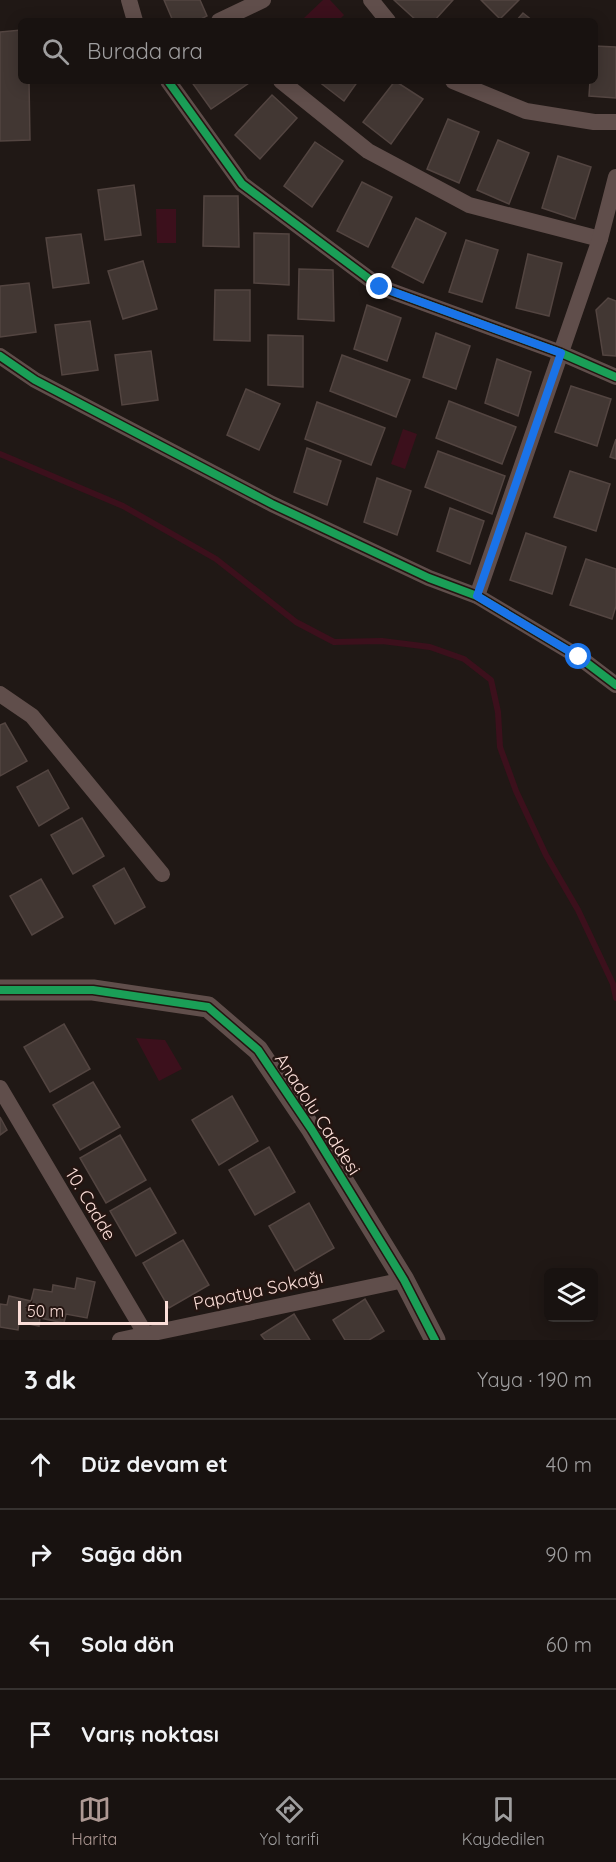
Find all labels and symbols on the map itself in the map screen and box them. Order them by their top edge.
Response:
route end [366,273,392,299]
route start [565,643,591,669]
street label: Anadolu Caddesi [270,1049,366,1179]
street label: 10. Cadde [60,1164,122,1244]
street label: Papatya Sokağı [191,1265,325,1315]
scale bar [18,1298,168,1326]

